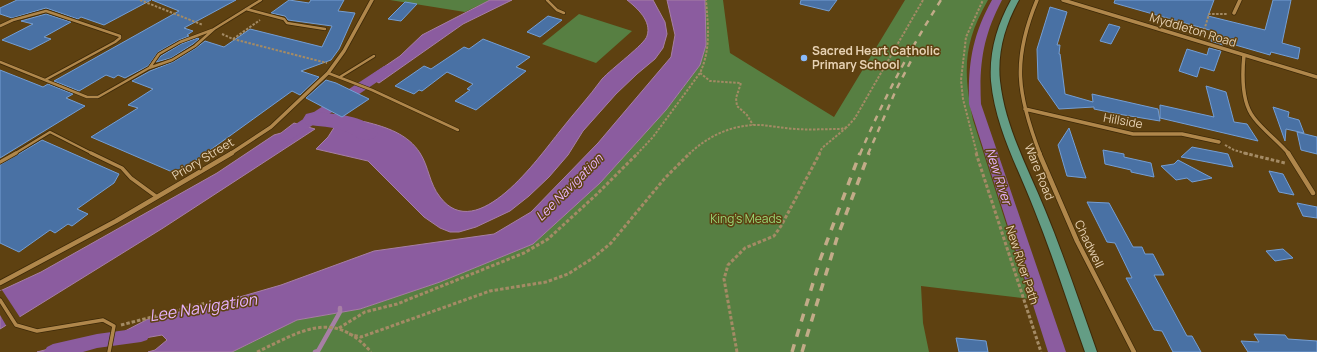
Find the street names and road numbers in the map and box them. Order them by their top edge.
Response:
street label: Myddleton Road [1148,8,1239,51]
street label: Hillside [1102,109,1144,132]
street label: Priory Street [168,133,237,184]
street label: Ware Road [1020,141,1058,203]
street label: Chadwell [1071,217,1108,270]
street label: New River Path [1002,223,1043,307]

